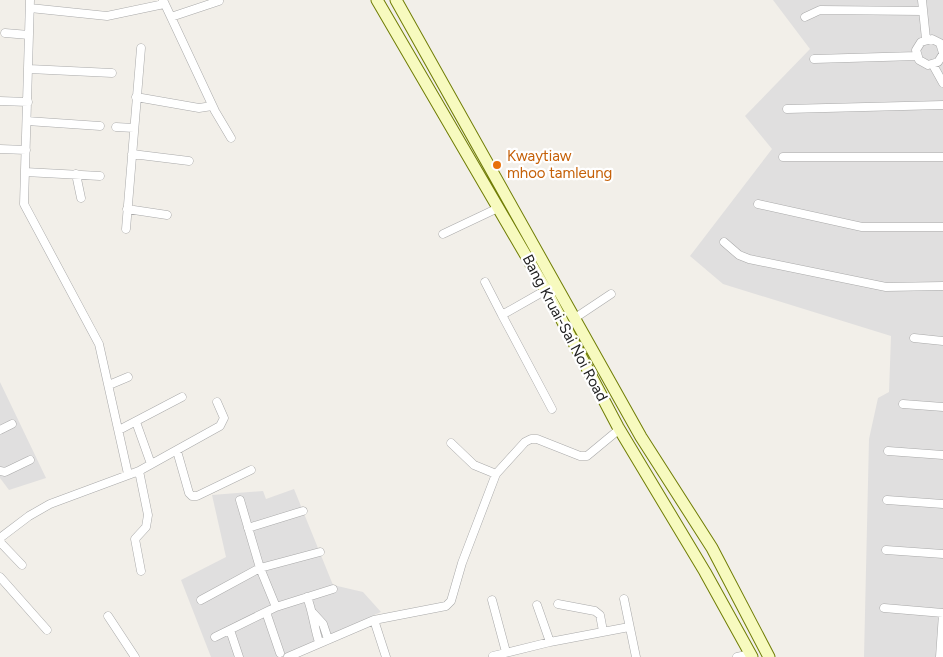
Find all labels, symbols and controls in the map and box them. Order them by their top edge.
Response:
place label: Kwaytiaw mhoo tamleung [507,147,612,182]
marker: Kwaytiaw mhoo tamleung [491,159,503,171]
street label: Bang Kruai-Sai Noi Road [519,251,611,405]

